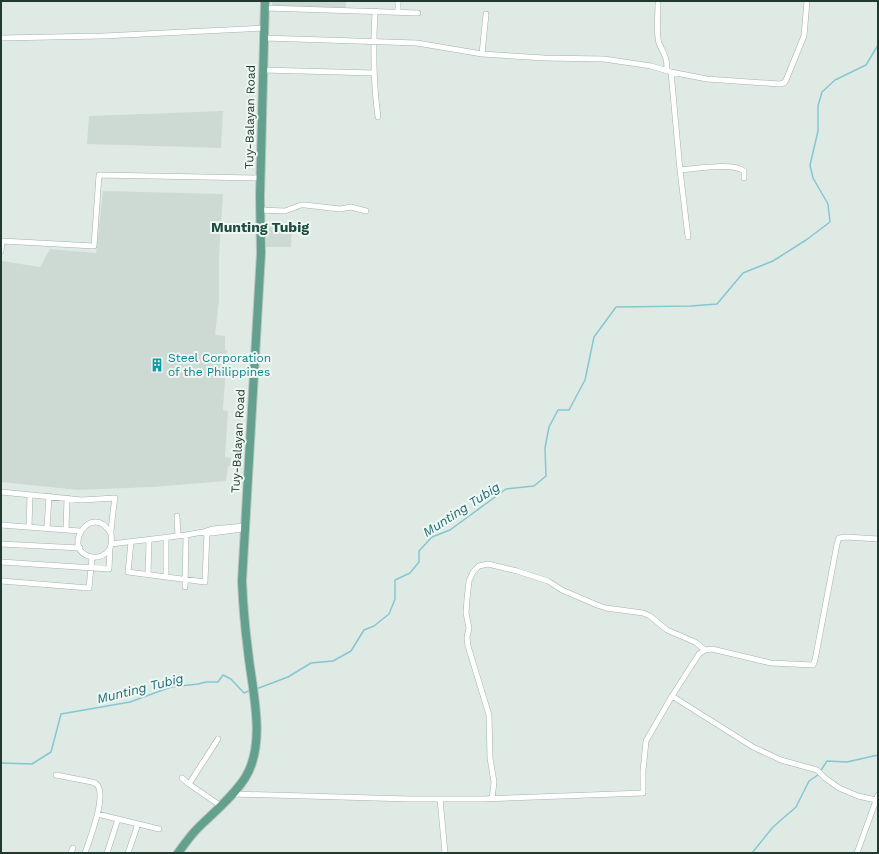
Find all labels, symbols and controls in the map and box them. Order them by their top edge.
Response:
street label: Tuy-Balayan Road [242,65,258,169]
district label: Munting Tubig [211,219,309,235]
place label: Steel Corporation of the Philippines [168,351,271,379]
building icon: Steel Corporation of the Philippines [149,357,165,373]
street label: Tuy-Balayan Road [228,389,248,493]
water label: Munting Tubig [420,479,503,540]
water label: Munting Tubig [95,670,185,706]

